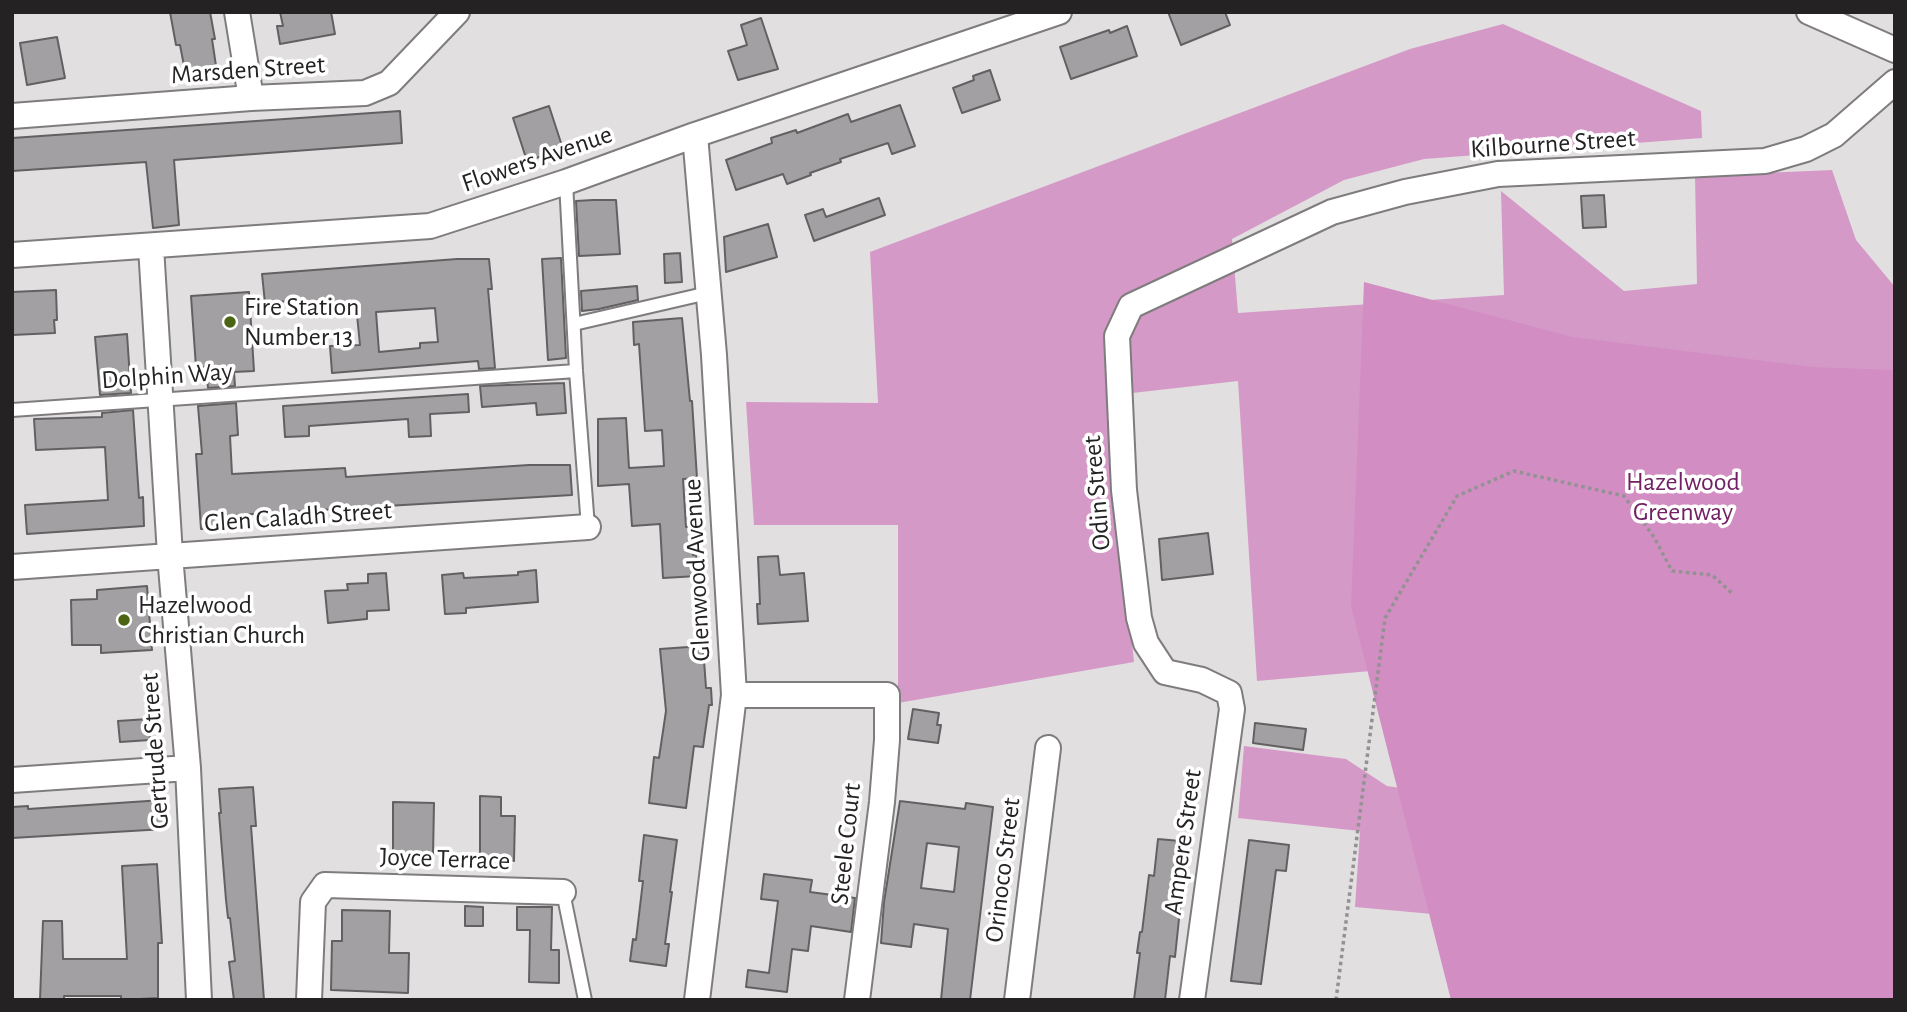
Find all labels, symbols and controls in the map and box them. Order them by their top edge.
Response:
street label: Marsden Street [170,49,326,91]
street label: Flowers Avenue [458,119,616,199]
street label: Kilbourne Street [1469,123,1637,165]
place label: Fire Station Number 13 [244,291,359,352]
marker: Fire Station Number 13 [222,314,238,330]
street label: Dolphin Way [100,356,234,396]
street label: Odin Street [1076,434,1118,552]
park label: Hazelwood Greenway [1626,466,1740,528]
street label: Glenwood Avenue [677,478,717,662]
street label: Glen Caladh Street [203,495,393,539]
place label: Hazelwood Christian Church [138,589,305,650]
marker: Hazelwood Christian Church [116,612,132,628]
street label: Gertrude Street [134,672,176,830]
street label: Ampere Street [1157,767,1209,917]
street label: Steele Court [824,782,868,906]
street label: Orinoco Street [979,796,1027,944]
street label: Joyce Terrace [379,841,511,877]

